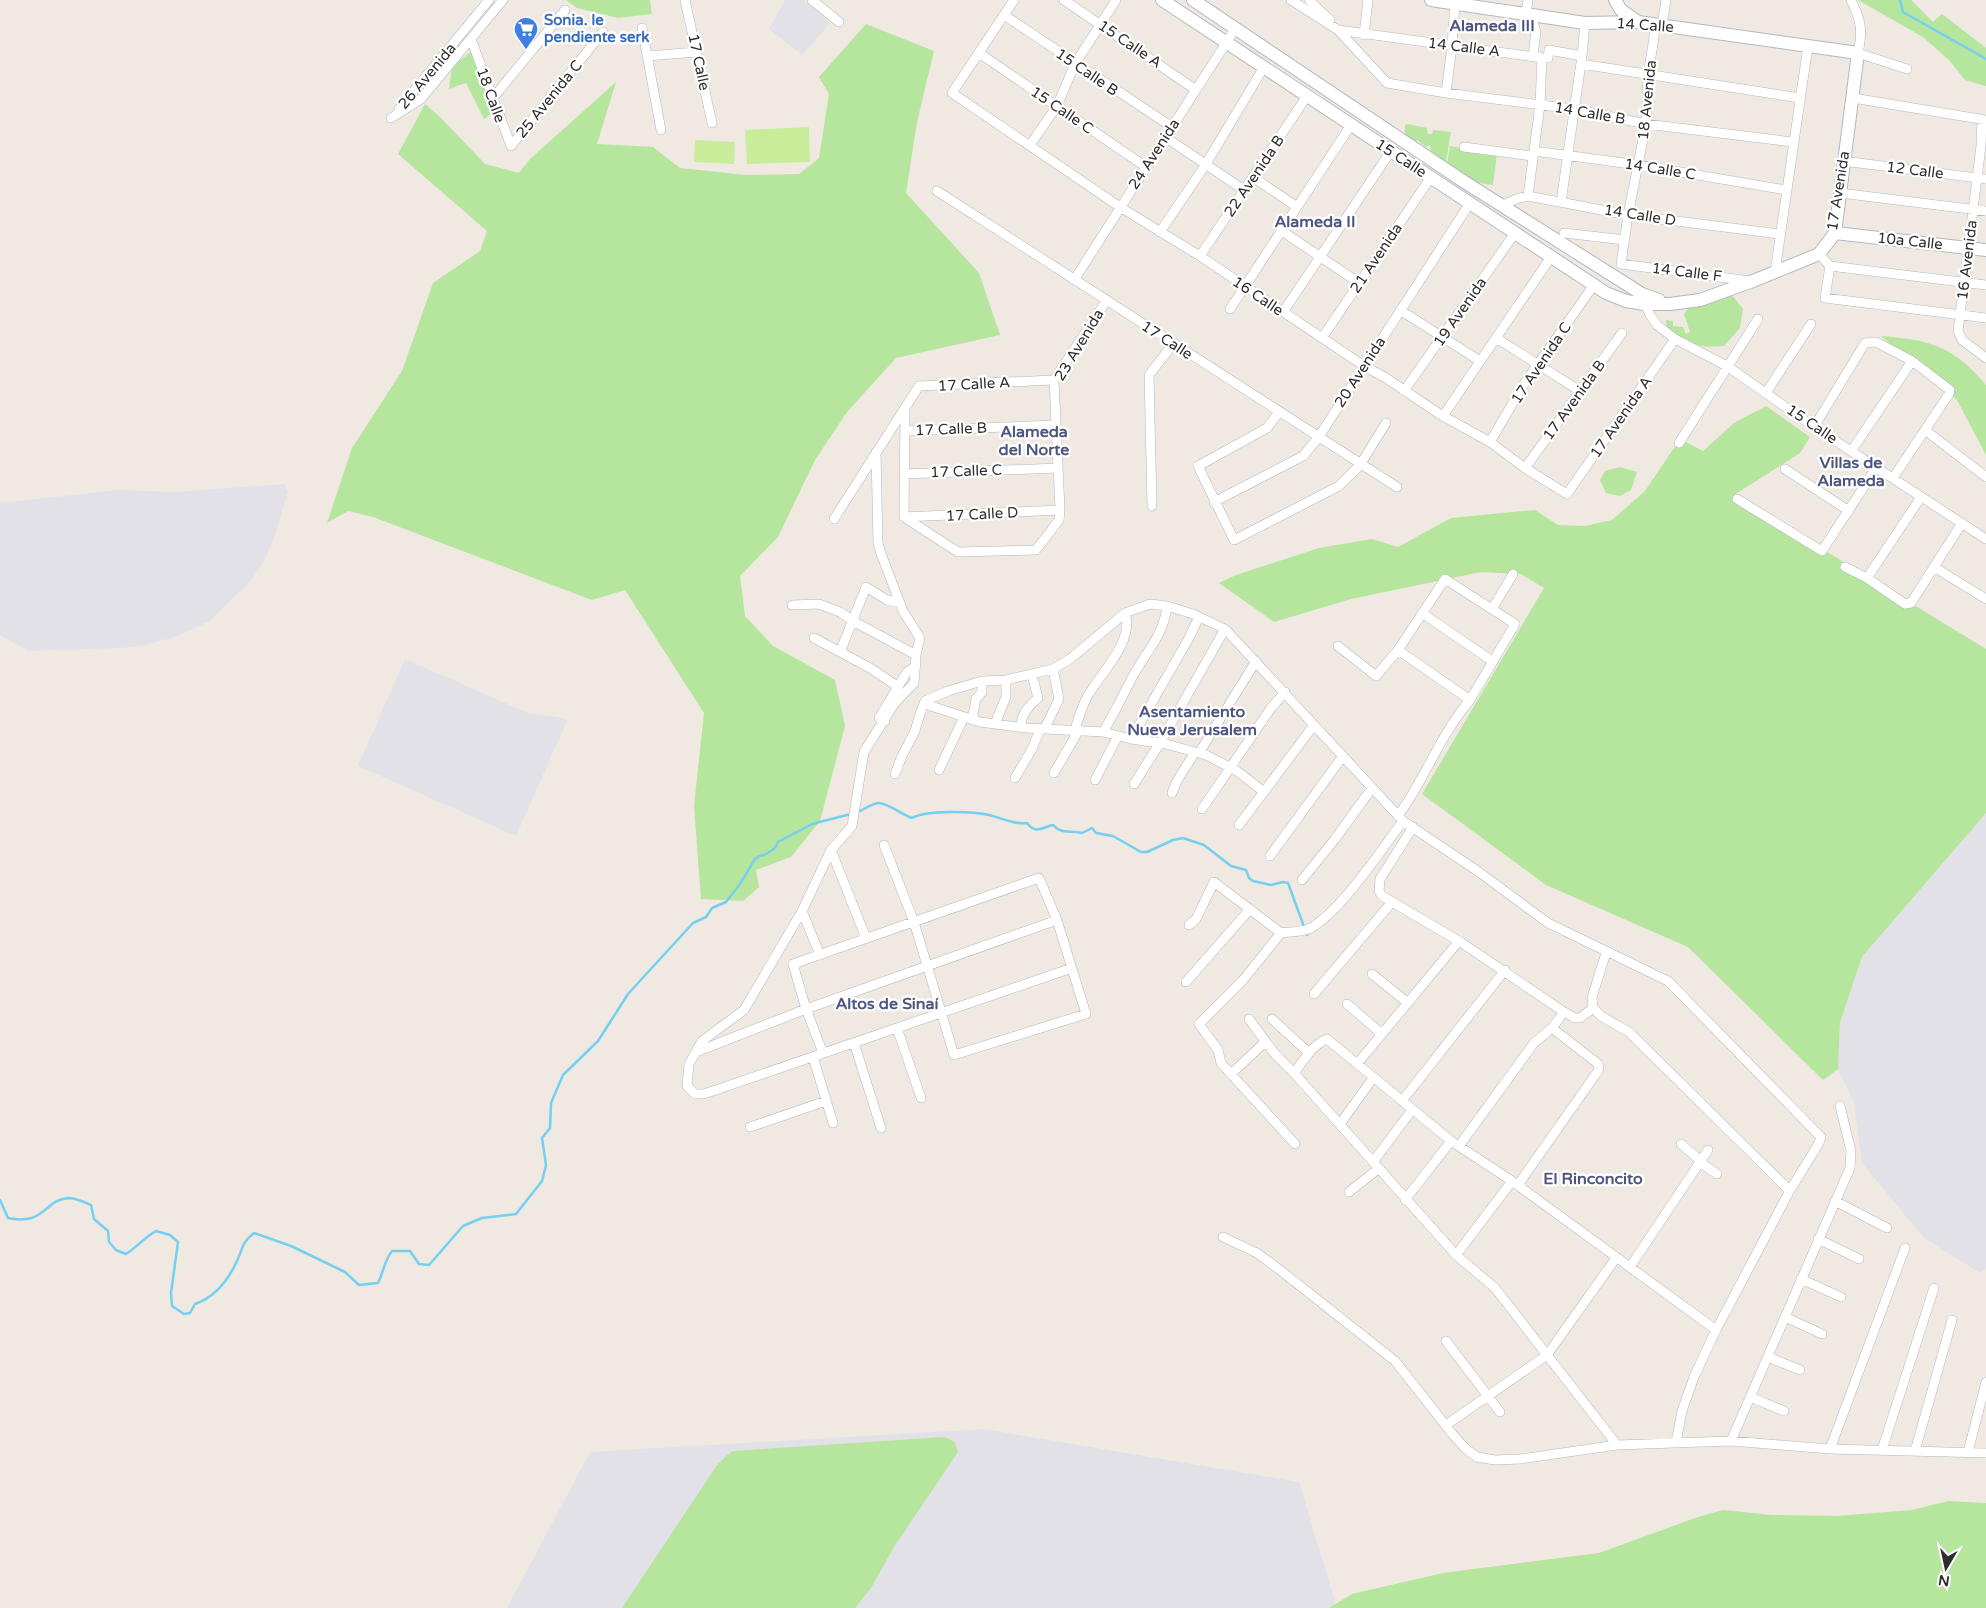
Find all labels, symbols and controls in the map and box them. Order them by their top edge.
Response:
place label: Sonia. le pendiente serk [544,11,649,47]
street label: 14 Calle [1616,14,1674,36]
supermarket icon: Sonia. le pendiente serk [513,16,539,50]
street label: 15 Calle A [1095,16,1165,72]
district label: Alameda III [1449,16,1535,36]
street label: 17 Calle [684,32,714,92]
street label: 14 Calle A [1427,34,1501,60]
street label: 26 Avenida [394,39,460,113]
street label: 15 Calle B [1052,44,1122,100]
street label: 25 Avenida C [512,56,586,142]
street label: 18 Avenida [1634,59,1660,141]
street label: 18 Calle [473,65,509,125]
street label: 15 Calle C [1027,82,1097,138]
street label: 14 Calle B [1553,98,1627,128]
street label: 24 Avenida [1125,115,1183,193]
street label: 22 Avenida B [1220,132,1288,220]
street label: 15 Calle [1372,135,1430,181]
street label: 17 Avenida [1823,150,1853,232]
street label: 14 Calle C [1623,154,1697,184]
street label: 12 Calle [1885,158,1945,182]
street label: 14 Calle D [1603,200,1677,230]
district label: Alameda II [1275,212,1355,232]
street label: 16 Avenida [1953,219,1981,301]
street label: 21 Avenida [1346,220,1406,296]
street label: 10a Calle [1876,229,1944,253]
street label: 14 Calle F [1651,259,1723,285]
street label: 16 Calle [1229,272,1287,320]
street label: 19 Avenida [1430,274,1490,350]
street label: 23 Avenida [1051,306,1107,384]
street label: 17 Calle [1138,317,1196,363]
street label: 17 Avenida C [1507,319,1575,407]
street label: 20 Avenida [1331,333,1389,411]
street label: 17 Avenida B [1539,356,1609,444]
street label: 17 Calle A [937,373,1011,395]
street label: 17 Avenida A [1586,373,1656,461]
street label: 15 Calle [1783,400,1841,448]
street label: 17 Calle B [915,419,987,439]
district label: Alameda del Norte [999,422,1069,460]
district label: Villas de Alameda [1817,453,1885,491]
street label: 17 Calle C [930,461,1002,481]
street label: 17 Calle D [945,503,1019,525]
district label: Asentamiento Nueva Jerusalem [1127,702,1257,740]
district label: Altos de Sinaí [835,994,939,1014]
district label: El Rinconcito [1543,1169,1643,1189]
north arrow [1921,1543,1971,1593]
text: N [1937,1571,1951,1590]

